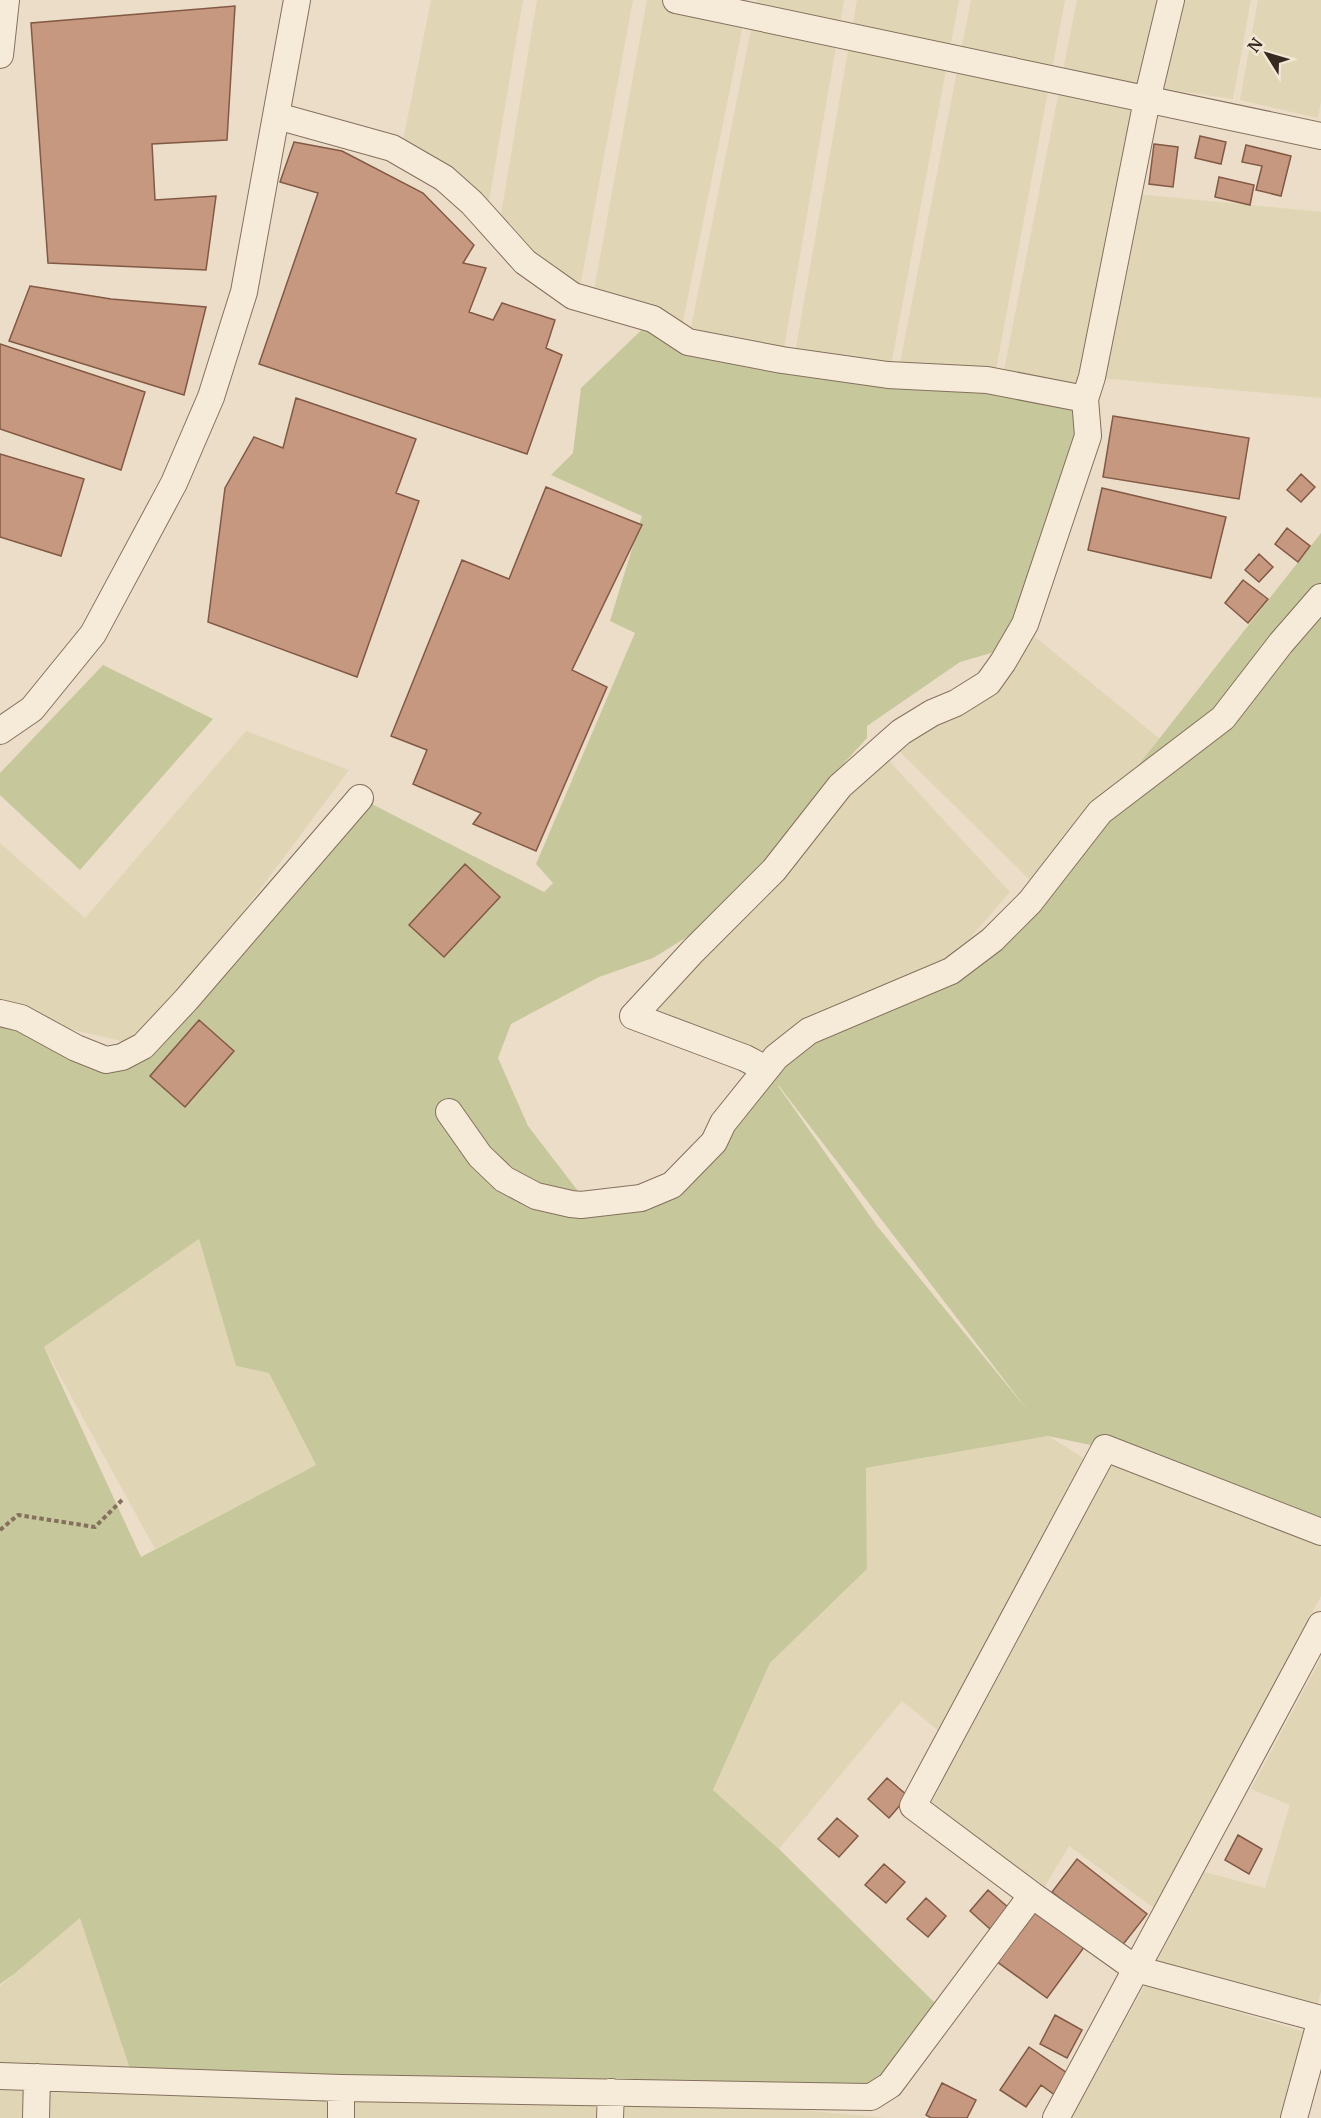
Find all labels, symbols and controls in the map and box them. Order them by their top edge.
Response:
north arrow [1237,24,1297,84]
text: N [1243,34,1267,56]

